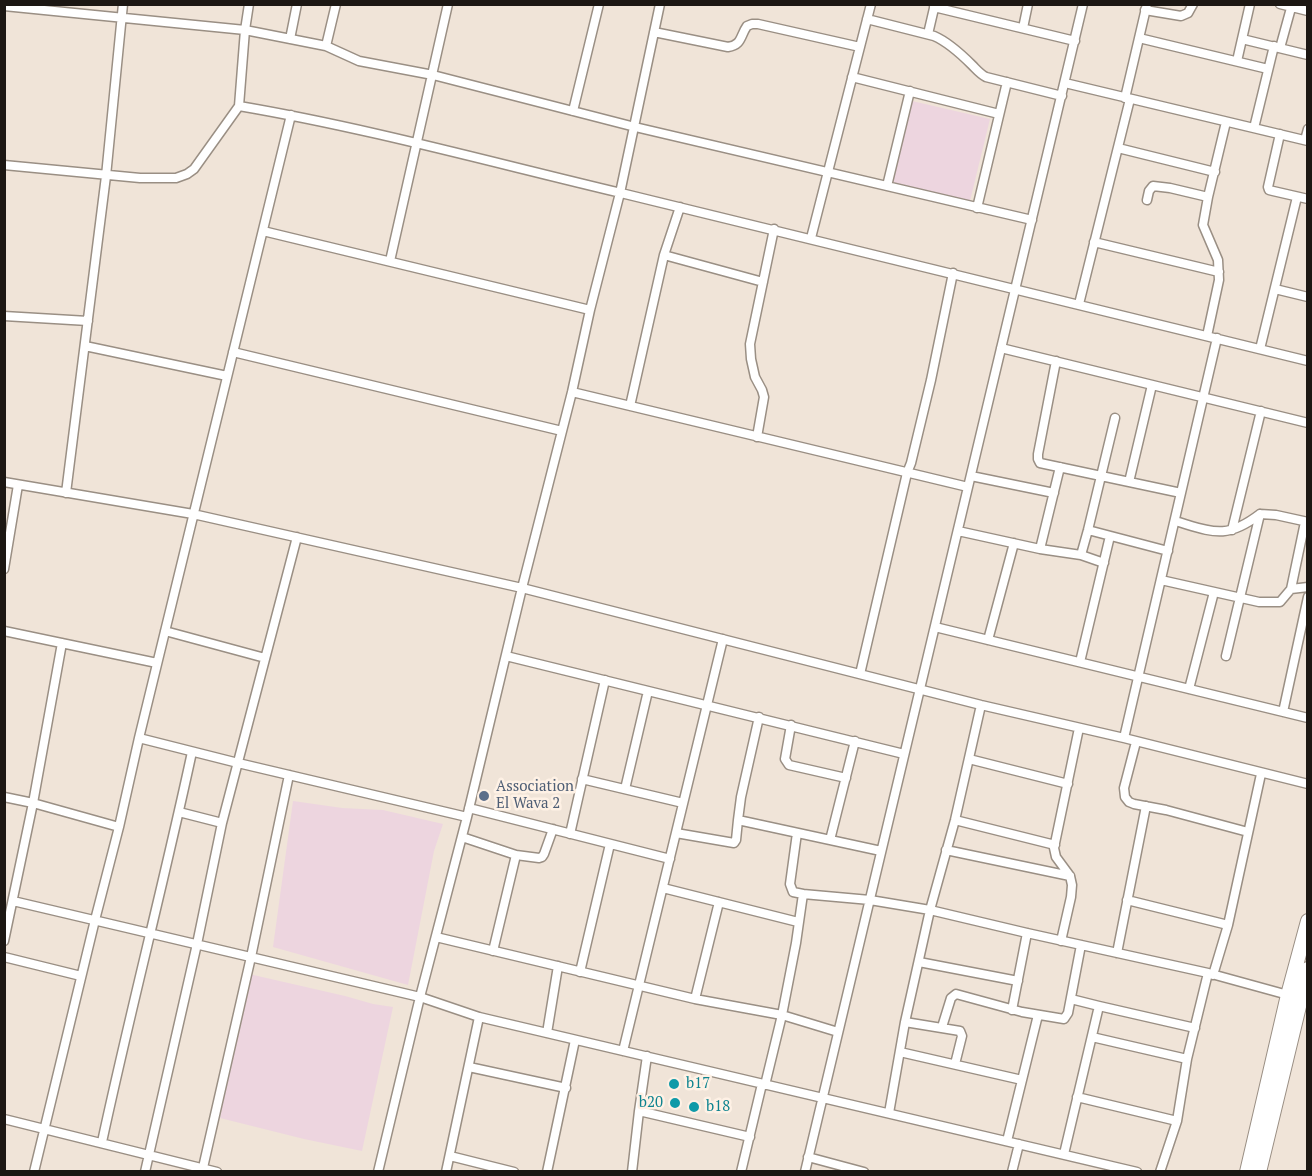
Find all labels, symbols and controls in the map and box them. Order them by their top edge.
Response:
place label: Association El Wava 2 [496,778,574,813]
marker: Association El Wava 2 [477,789,491,803]
place label: b17 [686,1075,710,1093]
marker: b17 [667,1077,681,1091]
place label: b20 [639,1094,663,1112]
marker: b20 [668,1096,682,1110]
place label: b18 [706,1098,730,1116]
marker: b18 [687,1100,701,1114]

